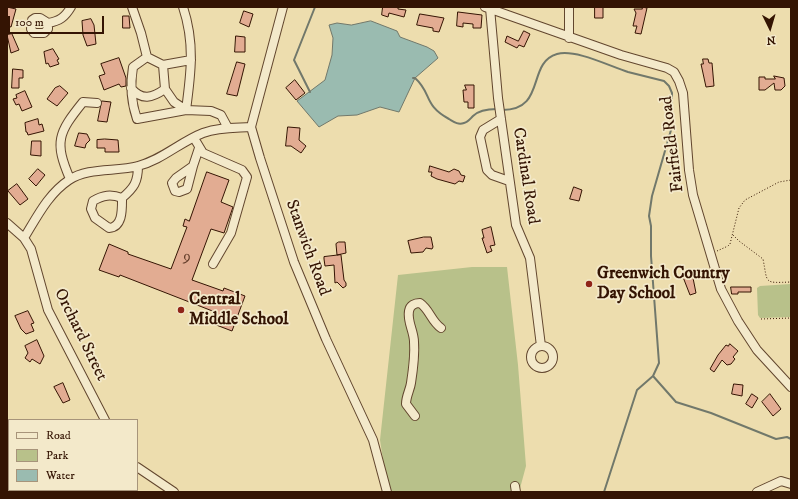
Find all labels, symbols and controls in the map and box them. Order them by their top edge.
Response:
scale bar [10,8,106,34]
north arrow [750,8,790,48]
text: 100 m [15,15,44,30]
text: N [766,33,776,47]
street label: Fairfield Road [657,95,689,193]
street label: Cardinal Road [507,126,543,226]
street label: Stanwich Road [280,197,334,299]
house number: 9 [183,249,191,267]
place label: Greenwich Country Day School [597,264,730,304]
marker: Greenwich Country Day School [584,279,594,289]
street label: Orchard Street [49,285,111,385]
place label: Central Middle School [189,290,288,330]
marker: Central Middle School [176,305,186,315]
legend [8,419,138,491]
text: Road [46,428,71,443]
text: Park [46,448,68,463]
text: Water [46,468,75,483]

